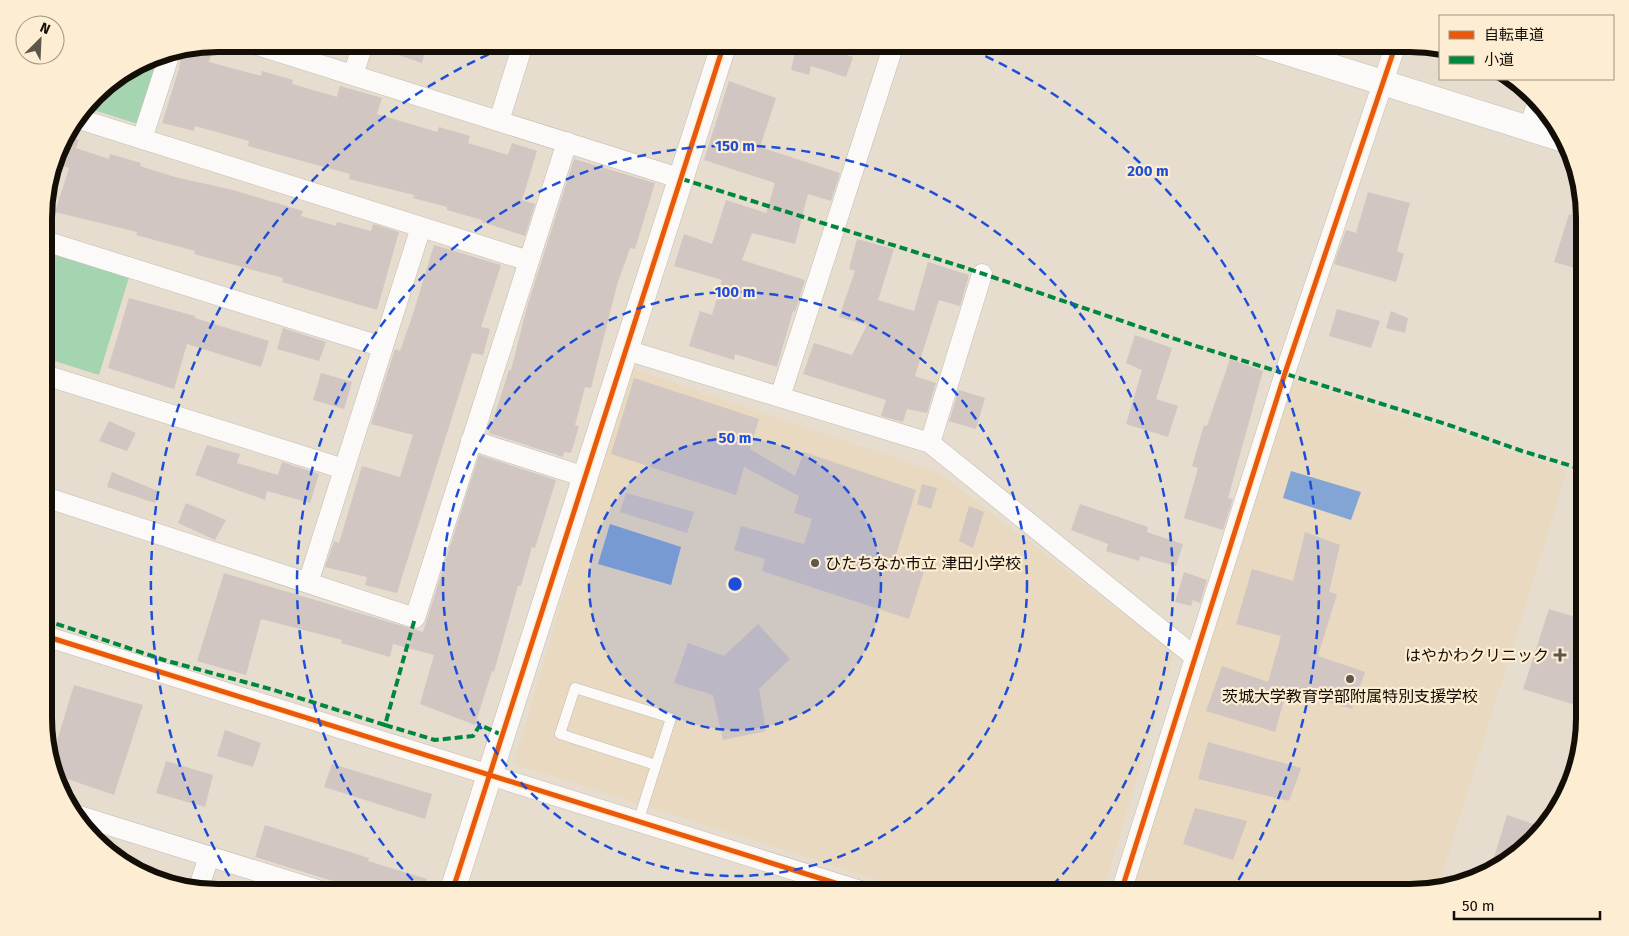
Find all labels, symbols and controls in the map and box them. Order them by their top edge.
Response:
north arrow [15,15,65,65]
legend [1439,15,1614,80]
text: N [37,19,53,38]
text: 自転車道 [1484,26,1544,44]
text: 小道 [1484,51,1514,69]
text: 150 m [715,137,755,155]
text: 200 m [1127,162,1169,180]
text: 100 m [715,283,755,301]
text: 50 m [718,429,752,447]
place label: ひたちなか市立 津田小学校 [825,554,1021,573]
marker: ひたちなか市立 津田小学校 [809,557,821,569]
centre of rings [726,575,744,593]
place label: はやかわクリニック [1405,646,1549,665]
marker: はやかわクリニック [1553,648,1567,662]
marker: 茨城大学教育学部附属特別支援学校 [1344,673,1356,685]
place label: 茨城大学教育学部附属特別支援学校 [1222,687,1478,706]
scale bar [1454,888,1600,920]
text: 50 m [1462,897,1495,915]

